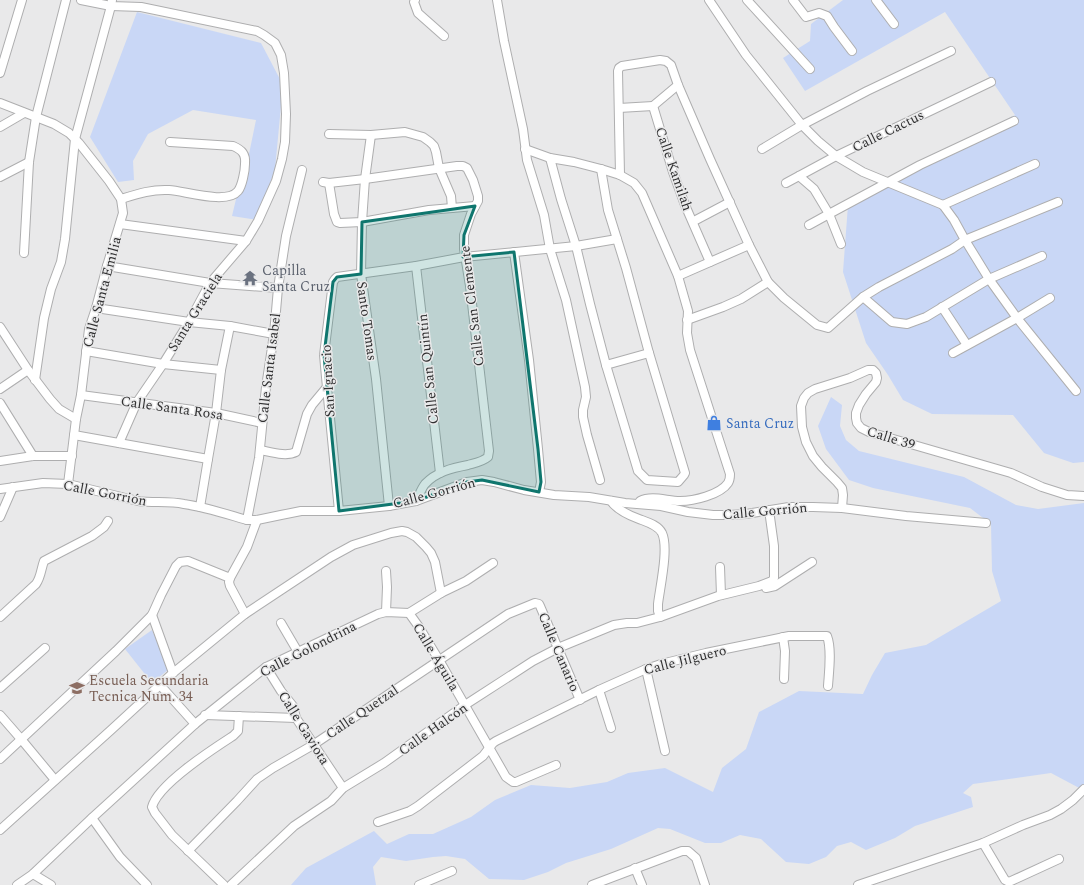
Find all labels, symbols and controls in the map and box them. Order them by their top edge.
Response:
street label: Calle Cactus [848,104,928,158]
street label: Calle Kamilah [650,124,698,214]
street label: Calle Santa Emilia [77,234,127,350]
street label: Calle San Clemente [454,244,490,368]
place label: Capilla Santa Cruz [262,260,330,297]
street label: Santa Graciela [162,268,228,356]
temple icon: Capilla Santa Cruz [241,269,259,287]
street label: Santo Tomas [351,280,383,362]
street label: Calle Santa Isabel [252,312,286,424]
street label: Calle San Quintín [412,313,444,425]
street label: San Ignacio [316,344,340,418]
street label: Calle Santa Rosa [119,390,225,426]
place label: Santa Cruz [726,413,794,434]
shop icon: Santa Cruz [705,414,723,432]
street label: Calle 39 [864,421,918,455]
street label: Calle Gorrión [390,472,478,514]
street label: Calle Gorrión [61,475,149,511]
street label: Calle Gorrión [722,497,808,525]
street label: Calle Canario [533,609,585,695]
street label: Calle Golondrina [256,615,360,682]
street label: Calle Águila [407,619,465,695]
street label: Calle Jilguero [641,640,729,680]
place label: Escuela Secundaria Tecnica Num. 34 [89,670,209,707]
school or university icon: Escuela Secundaria Tecnica Num. 34 [68,679,86,697]
street label: Calle Quetzal [321,680,403,744]
street label: Calle Gaviota [273,687,335,769]
street label: Calle Halcón [394,697,472,761]

